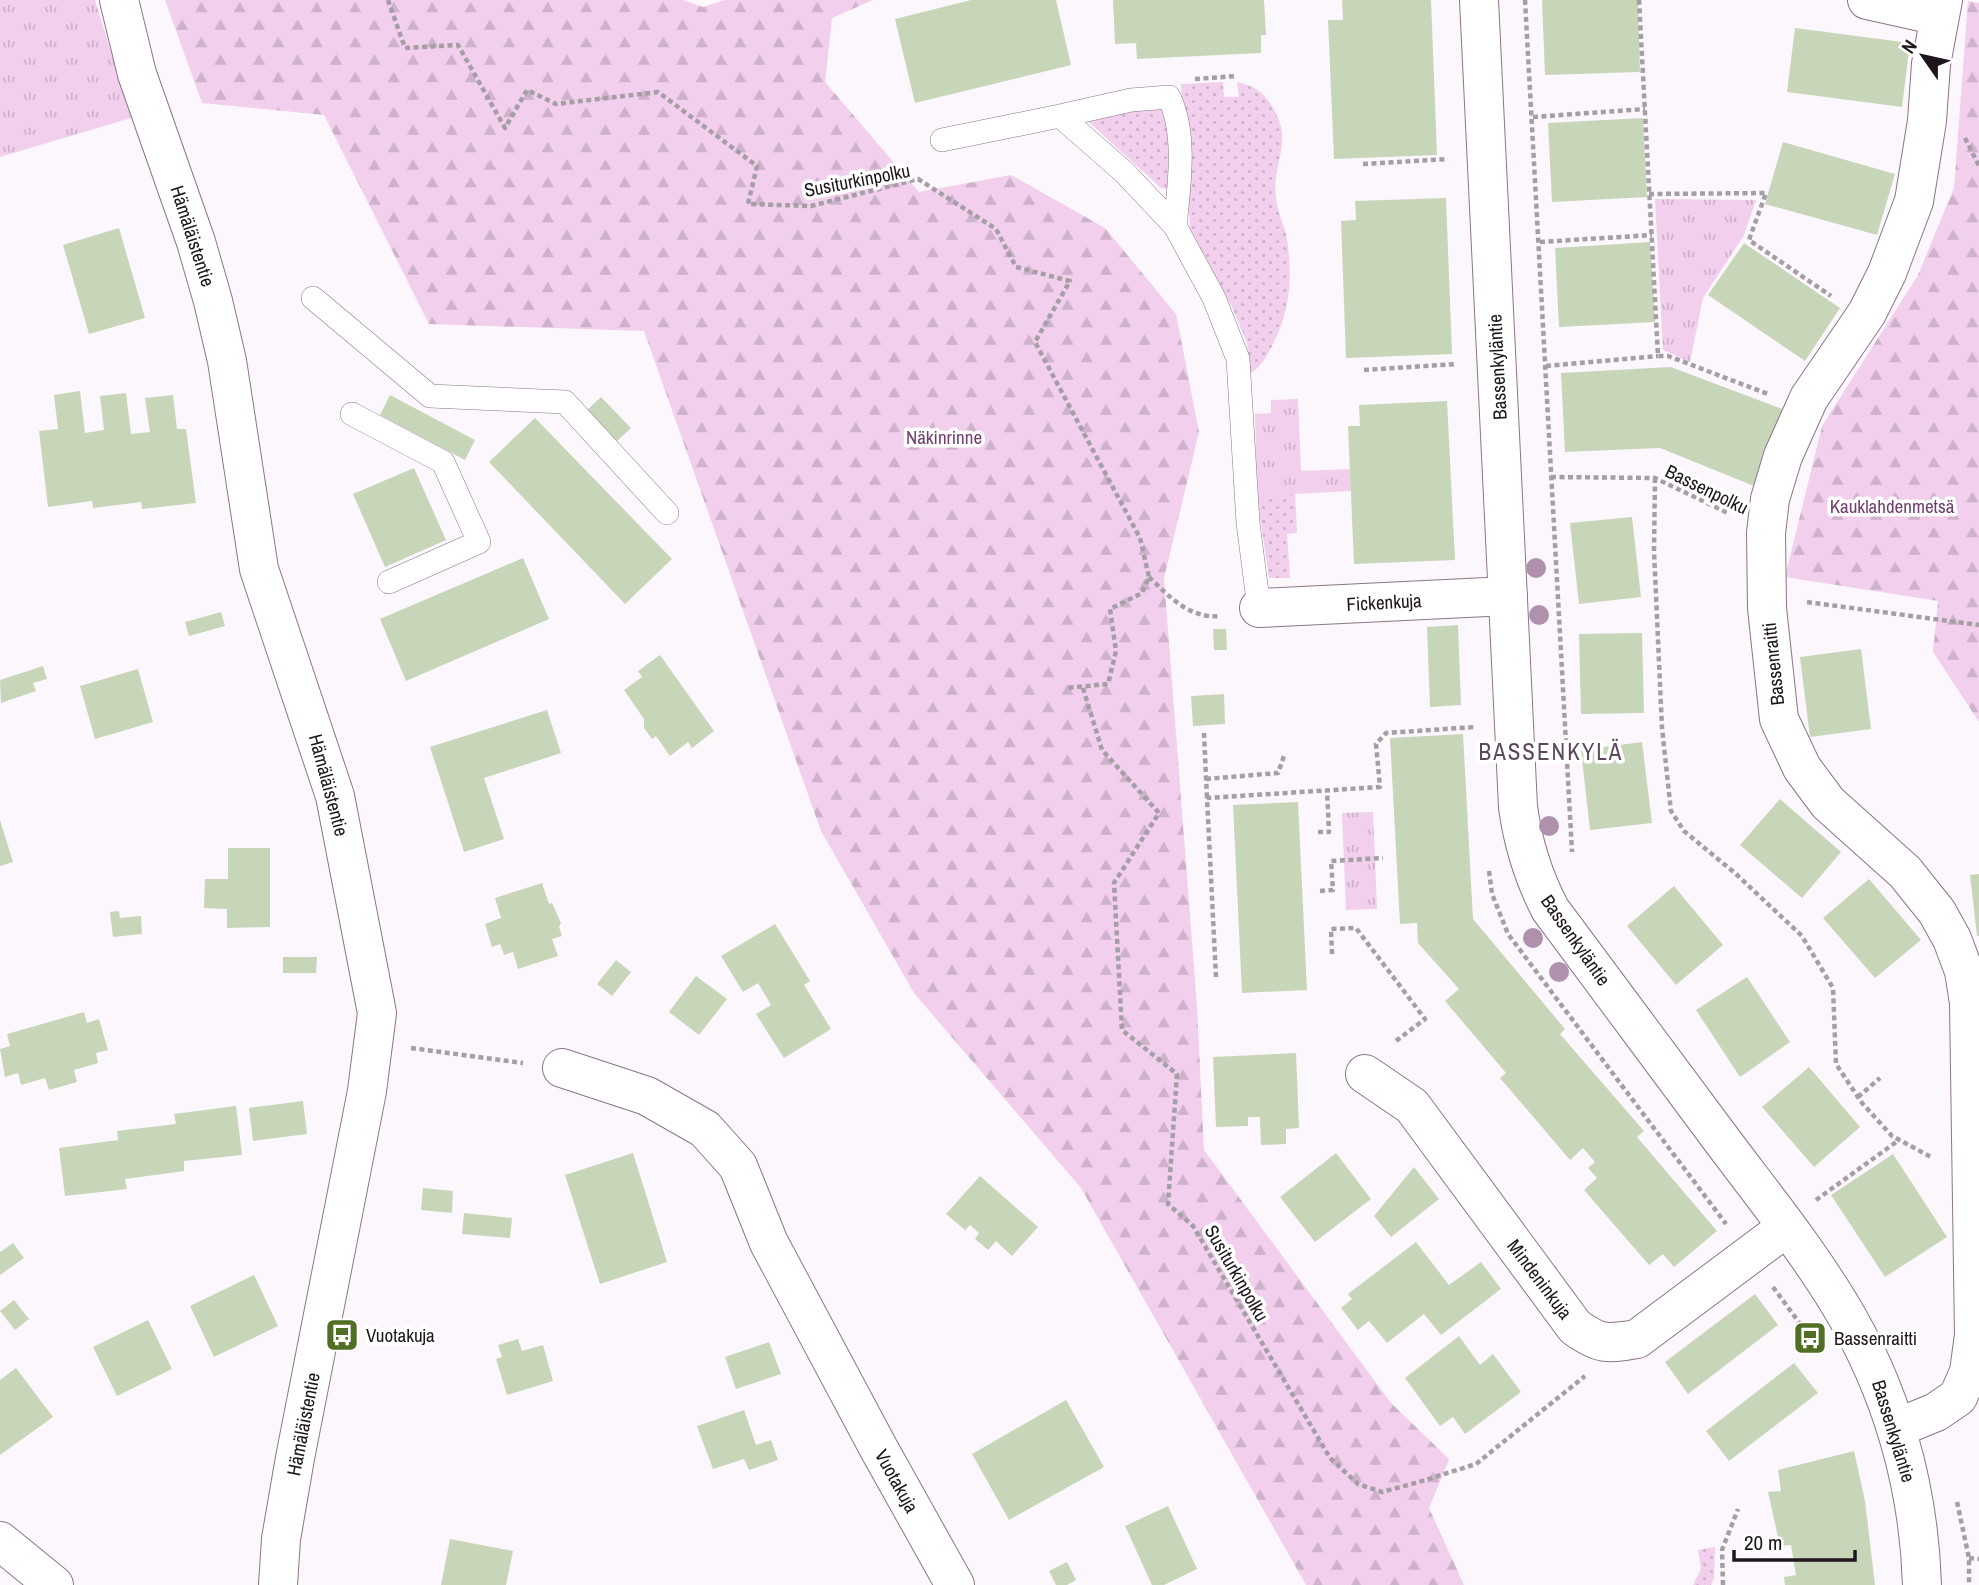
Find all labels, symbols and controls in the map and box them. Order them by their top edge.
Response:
north arrow [1888,21,1958,91]
text: N [1895,35,1923,58]
street label: Susiturkinpolku [802,157,912,203]
street label: Hämäläistentie [164,182,222,290]
street label: Bassenkyläntie [1481,314,1513,420]
park label: Näkinrinne [906,424,982,450]
street label: Bassenpolku [1661,458,1753,520]
park label: Kauklahdenmetsä [1830,493,1955,519]
street label: Fickenkuja [1346,587,1423,617]
street label: Bassenraitti [1756,621,1790,707]
street label: Hämäläistentie [303,731,355,839]
district label: BASSENKYLÄ [1479,736,1623,767]
street label: Bassenkyläntie [1535,889,1617,991]
street label: Susiturkinpolku [1199,1220,1275,1326]
street label: Mindeninkuja [1501,1234,1579,1324]
bus stop icon: Vuotakuja [323,1316,361,1354]
bus stop icon: Bassenraitti [1791,1319,1829,1357]
place label: Vuotakuja [366,1322,435,1348]
place label: Bassenraitti [1834,1325,1917,1351]
street label: Hämäläistentie [280,1370,326,1478]
street label: Bassenkyläntie [1866,1377,1922,1485]
street label: Vuotakuja [869,1445,925,1518]
scale bar [1734,1518,1855,1562]
text: 20 m [1744,1528,1782,1557]

